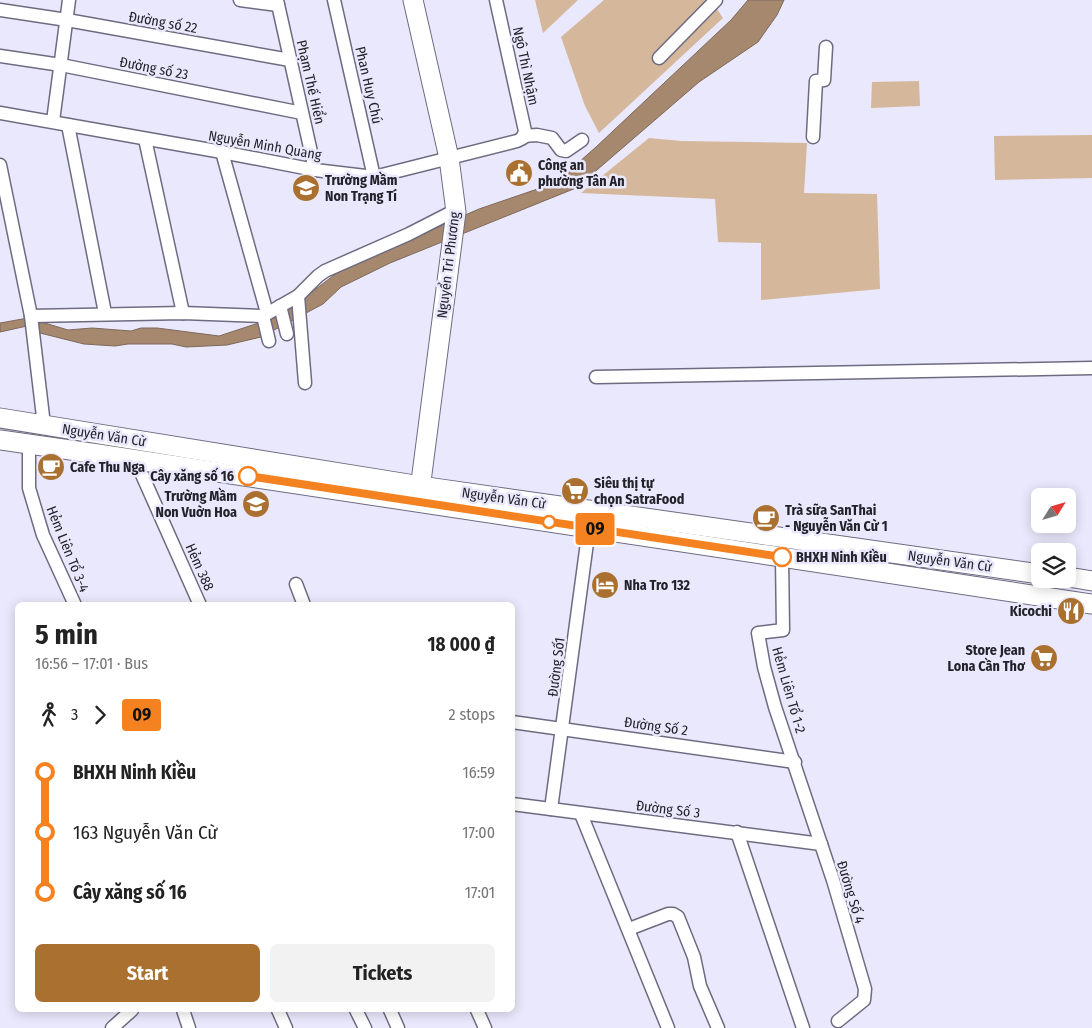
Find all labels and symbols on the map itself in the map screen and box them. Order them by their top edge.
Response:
street label: Đường số 22 [127,7,199,37]
street label: Ngô Thì Nhậm [509,25,542,107]
street label: Phạm Thế Hiển [293,38,329,126]
street label: Phan Huy Chú [351,45,386,125]
street label: Đường số 23 [118,53,190,83]
street label: Nguyễn Minh Quang [207,127,323,164]
place label: Công an phường Tân An [538,157,624,190]
public building icon: Công an phường Tân An [504,158,534,188]
place label: Trường Mầm Non Trạng Tí [325,171,398,205]
school or university icon: Trường Mầm Non Trạng Tí [291,173,321,203]
street label: Nguyển Tri Phương [433,210,464,319]
street label: Nguyễn Văn Cừ [61,420,147,451]
cafe icon: Cafe Thu Nga [36,452,66,482]
place label: Cafe Thu Nga [70,459,145,476]
marker: Cây xăng số 16 [238,466,258,486]
place label: Cây xăng số 16 [150,467,234,485]
place label: Siêu thị tự chọn SatraFood [594,475,684,508]
supermarket icon: Siêu thị tự chọn SatraFood [560,476,590,506]
street label: Nguyễn Văn Cừ [461,484,547,513]
place label: Trường Mầm Non Vuờn Hoa [156,487,237,521]
north arrow [1031,488,1076,532]
school or university icon: Trường Mầm Non Vuờn Hoa [241,489,271,519]
place label: Trà sữa SanThai - Nguyễn Văn Cừ 1 [785,502,888,535]
street label: Hẻm Liên Tổ 3-4 [43,503,94,595]
cafe icon: Trà sữa SanThai - Nguyễn Văn Cừ 1 [751,503,781,533]
line badge: 09 [572,513,618,545]
unlabelled marker [542,515,556,529]
street label: Hẻm 388 [182,541,217,593]
marker: BHXH Ninh Kiều [772,547,792,567]
street label: Nguyễn Văn Cừ [907,547,993,576]
place label: BHXH Ninh Kiều [796,548,887,566]
hotel icon: Nha Tro 132 [590,570,620,600]
place label: Nha Tro 132 [624,577,691,594]
restaurant icon: Kicochi [1056,596,1086,626]
place label: Kicochi [1010,603,1052,620]
street label: Đường Số1 [543,636,569,698]
place label: Store Jean Lona Cần Thơ [947,642,1026,675]
supermarket icon: Store Jean Lona Cần Thơ [1029,643,1059,673]
street label: Hẻm Liên Tổ 1-2 [768,645,810,735]
street label: Đường Số 2 [623,713,689,739]
street label: Đường Số 3 [635,796,701,822]
street label: Đường Số 4 [833,858,869,926]

